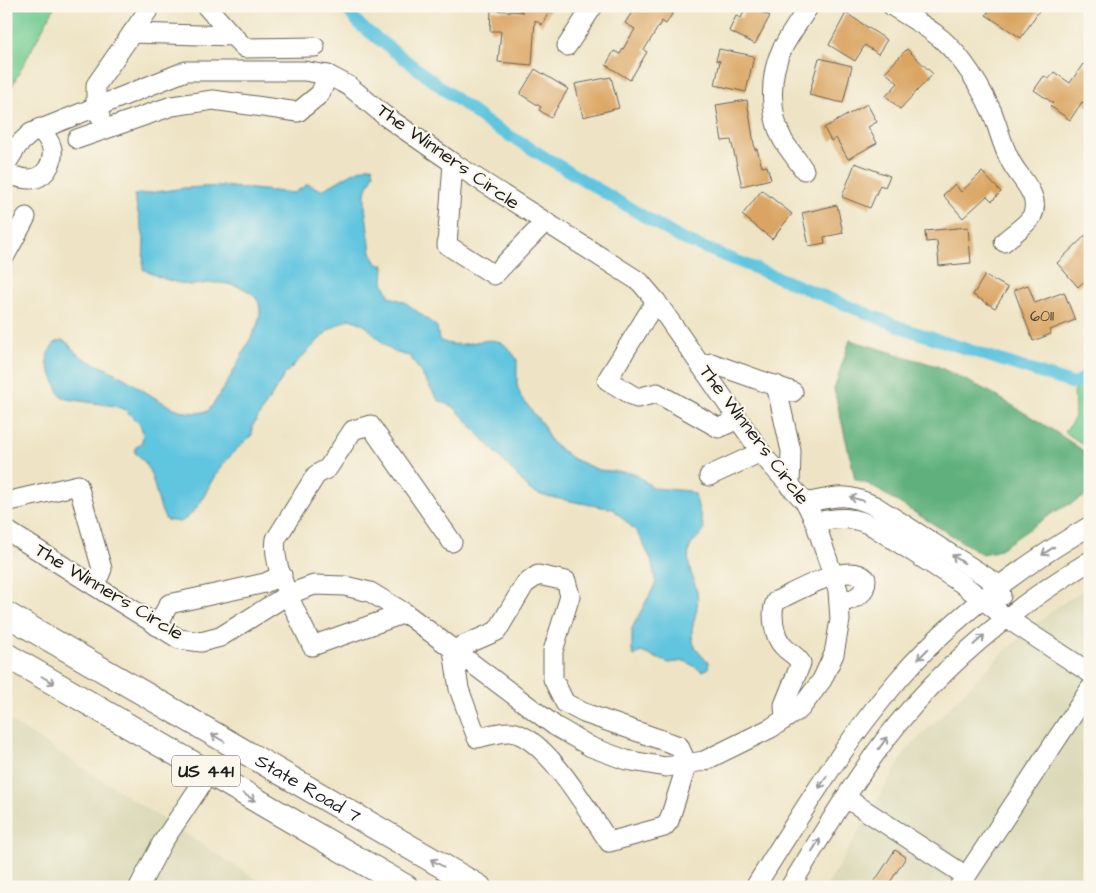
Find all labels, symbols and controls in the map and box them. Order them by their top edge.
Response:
street label: The Winners Circle [371,98,525,216]
house number: 6011 [1030,305,1054,327]
street label: The Winners Circle [692,359,816,511]
one-way arrow [849,493,865,503]
street label: The Winners Circle [30,537,188,647]
one-way arrow [1041,546,1055,557]
one-way arrow [951,553,965,564]
one-way arrow [973,634,986,646]
one-way arrow [917,648,929,660]
one-way arrow [41,675,55,685]
one-way arrow [211,733,226,743]
one-way arrow [878,737,889,750]
street label: State Road 7 [250,747,366,830]
road number: US 441 [172,756,240,786]
one-way arrow [818,774,828,788]
one-way arrow [242,792,256,802]
one-way arrow [811,839,821,853]
one-way arrow [430,857,444,867]

